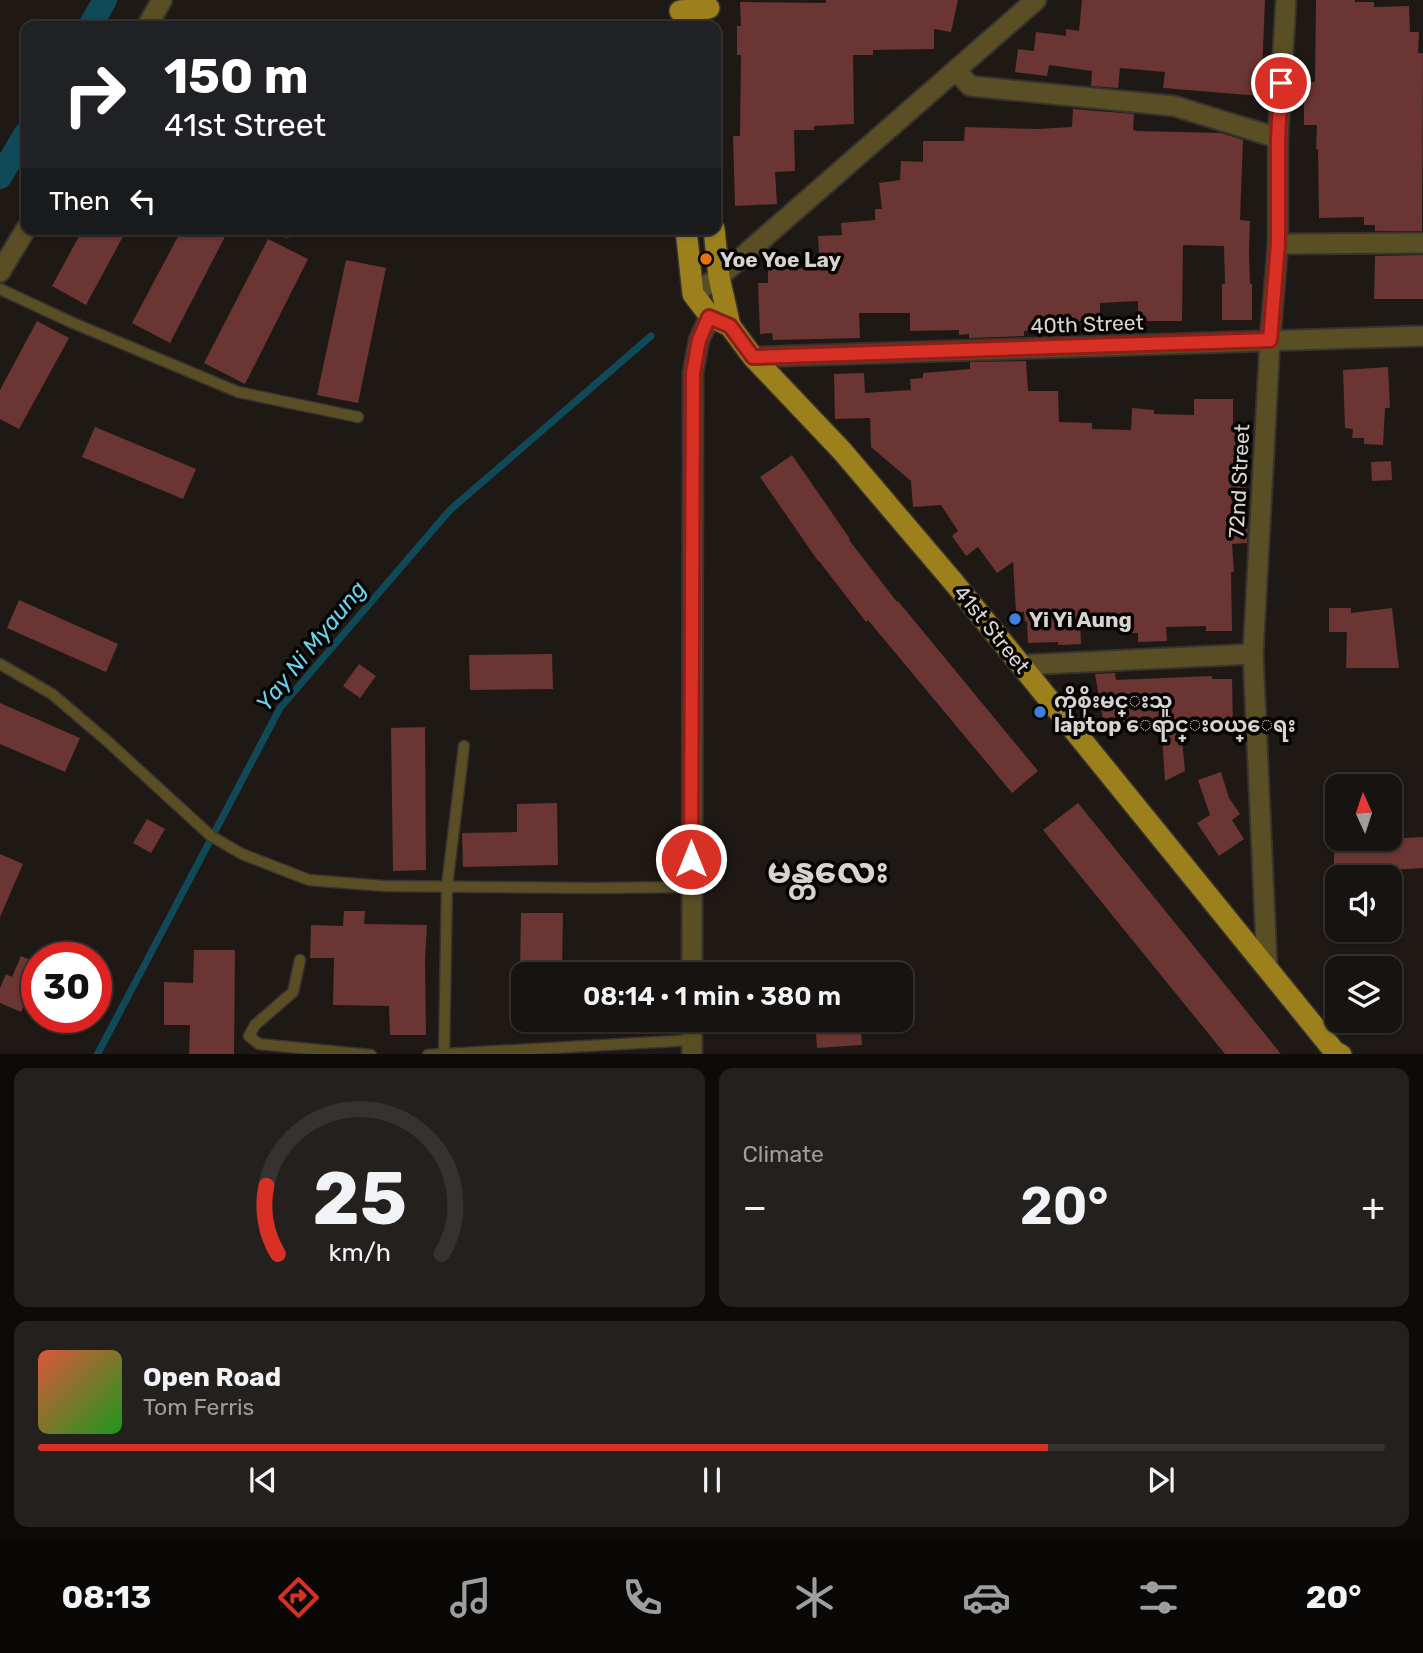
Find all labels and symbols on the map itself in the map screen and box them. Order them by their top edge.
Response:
pin [1251,53,1311,113]
place label: Yoe Yoe Lay [720,247,841,272]
marker: Yoe Yoe Lay [698,251,714,267]
street label: 40th Street [1030,310,1144,338]
street label: 72nd Street [1224,423,1254,539]
water label: Yay Ni Myaung [250,575,372,717]
street label: 41st Street [949,580,1035,678]
place label: Yi Yi Aung [1029,607,1132,632]
marker: Yi Yi Aung [1007,611,1023,627]
place label: ကိုစိုးမင္းသူ laptop ေရာင္းဝယ္ေရး [1054,685,1296,742]
marker: ကိုစိုးမင္းသူ laptop ေရာင္းဝယ္ေရး [1032,704,1048,720]
north arrow [1325,774,1402,850]
position arrow [654,822,728,896]
district label: မန္တလေး [767,850,889,900]
speed limit sign: 30 [21,942,112,1033]

